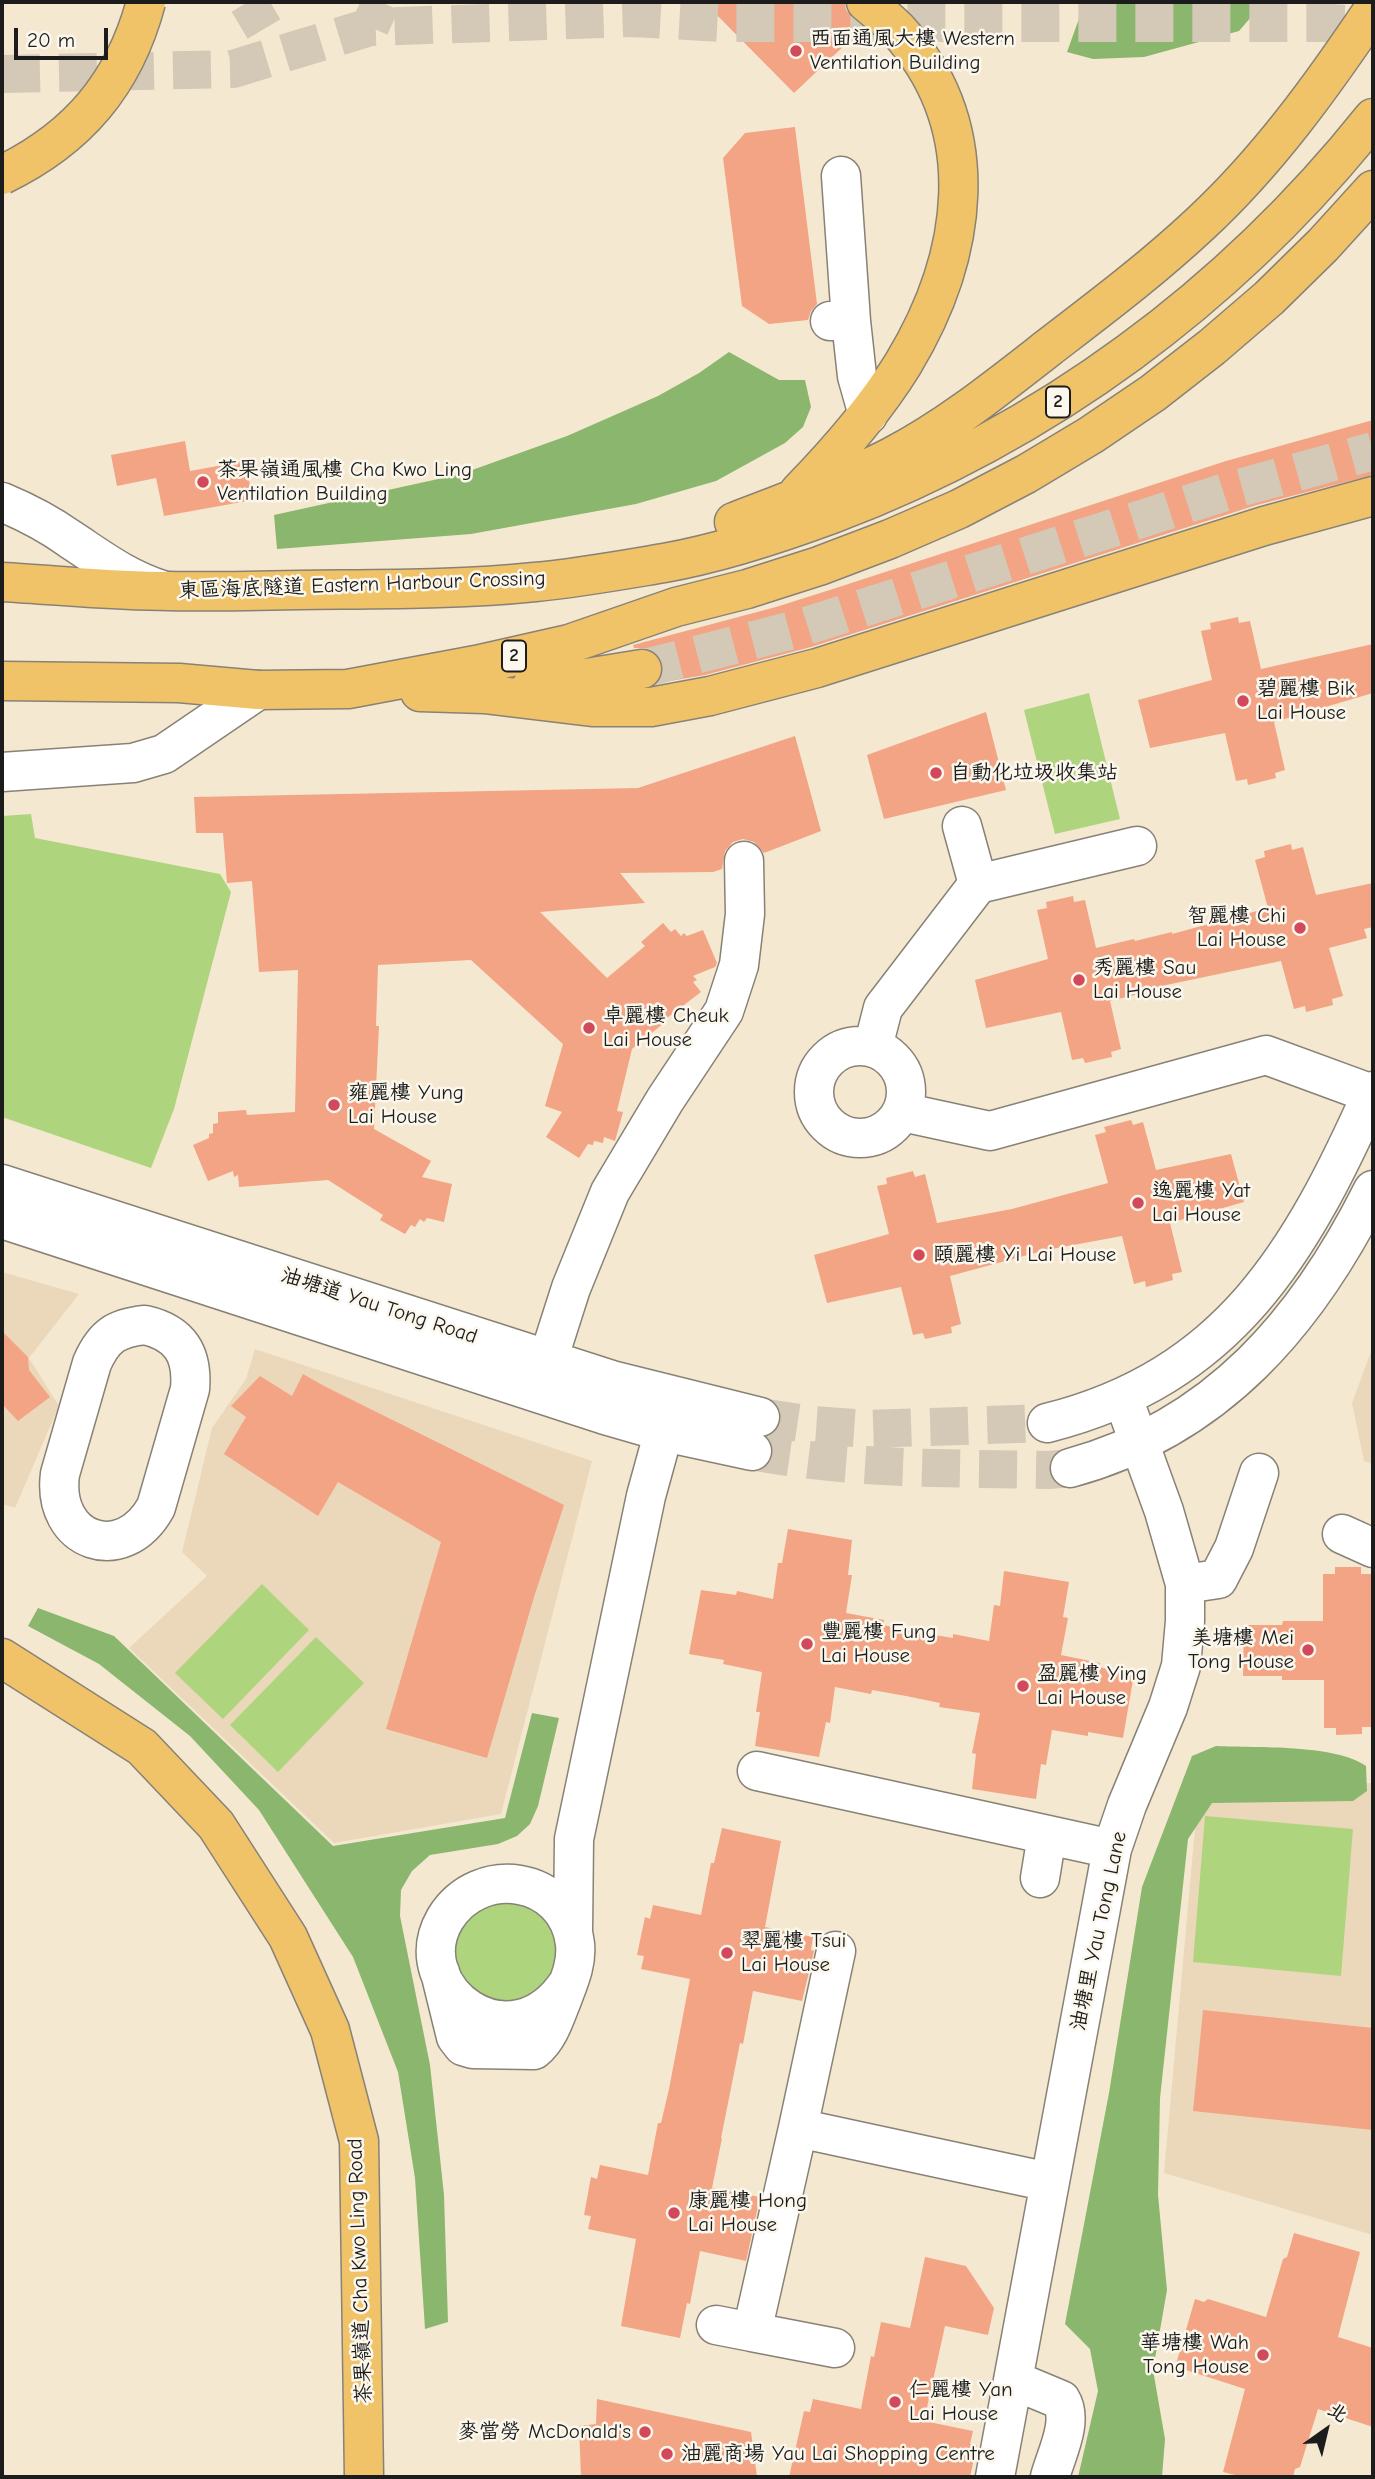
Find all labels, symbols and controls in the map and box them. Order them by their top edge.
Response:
scale bar [18,14,112,58]
place label: 西面通風大樓 Western Ventilation Building [810,26,1015,76]
text: 20 m [27,28,75,52]
marker: 西面通風大樓 Western Ventilation Building [788,43,804,59]
road number: 2 [1046,386,1070,418]
place label: 茶果嶺通風樓 Cha Kwo Ling Ventilation Building [217,457,472,507]
marker: 茶果嶺通風樓 Cha Kwo Ling Ventilation Building [195,474,211,490]
street label: 東區海底隧道 Eastern Harbour Crossing [178,566,546,604]
road number: 2 [502,640,526,671]
place label: 碧麗樓 Bik Lai House [1257,676,1355,726]
marker: 碧麗樓 Bik Lai House [1235,693,1251,709]
place label: 自動化垃圾收集站 [950,760,1118,786]
marker: 自動化垃圾收集站 [928,765,944,781]
place label: 智麗樓 Chi Lai House [1187,903,1286,953]
marker: 智麗樓 Chi Lai House [1292,920,1308,936]
place label: 秀麗樓 Sau Lai House [1093,955,1196,1005]
marker: 秀麗樓 Sau Lai House [1071,972,1087,988]
place label: 卓麗樓 Cheuk Lai House [603,1003,729,1053]
marker: 卓麗樓 Cheuk Lai House [581,1020,597,1036]
place label: 雍麗樓 Yung Lai House [348,1080,464,1130]
marker: 雍麗樓 Yung Lai House [326,1097,342,1113]
place label: 逸麗樓 Yat Lai House [1152,1178,1250,1228]
marker: 逸麗樓 Yat Lai House [1130,1195,1146,1211]
place label: 頤麗樓 Yi Lai House [933,1242,1116,1268]
marker: 頤麗樓 Yi Lai House [911,1247,927,1263]
street label: 油塘道 Yau Tong Road [278,1262,480,1350]
place label: 豐麗樓 Fung Lai House [821,1619,937,1669]
place label: 美塘樓 Mei Tong House [1188,1625,1294,1675]
marker: 豐麗樓 Fung Lai House [799,1636,815,1652]
marker: 美塘樓 Mei Tong House [1300,1642,1316,1658]
place label: 盈麗樓 Ying Lai House [1037,1661,1147,1711]
marker: 盈麗樓 Ying Lai House [1015,1678,1031,1694]
street label: 油塘里 Yau Tong Lane [1066,1829,1132,2033]
place label: 翠麗樓 Tsui Lai House [741,1928,846,1978]
marker: 翠麗樓 Tsui Lai House [719,1945,735,1961]
street label: 茶果嶺道 Cha Kwo Ling Road [343,2138,377,2404]
place label: 康麗樓 Hong Lai House [688,2188,807,2238]
marker: 康麗樓 Hong Lai House [666,2205,682,2221]
place label: 華塘樓 Wah Tong House [1140,2330,1249,2380]
marker: 華塘樓 Wah Tong House [1255,2347,1271,2363]
place label: 仁麗樓 Yan Lai House [909,2377,1013,2427]
marker: 仁麗樓 Yan Lai House [887,2394,903,2410]
north arrow [1291,2395,1361,2465]
text: 北 [1324,2398,1352,2427]
place label: 麥當勞 McDonald's [458,2419,631,2445]
marker: 麥當勞 McDonald's [637,2424,653,2440]
place label: 油麗商場 Yau Lai Shopping Centre [681,2441,995,2467]
marker: 油麗商場 Yau Lai Shopping Centre [659,2446,675,2462]

